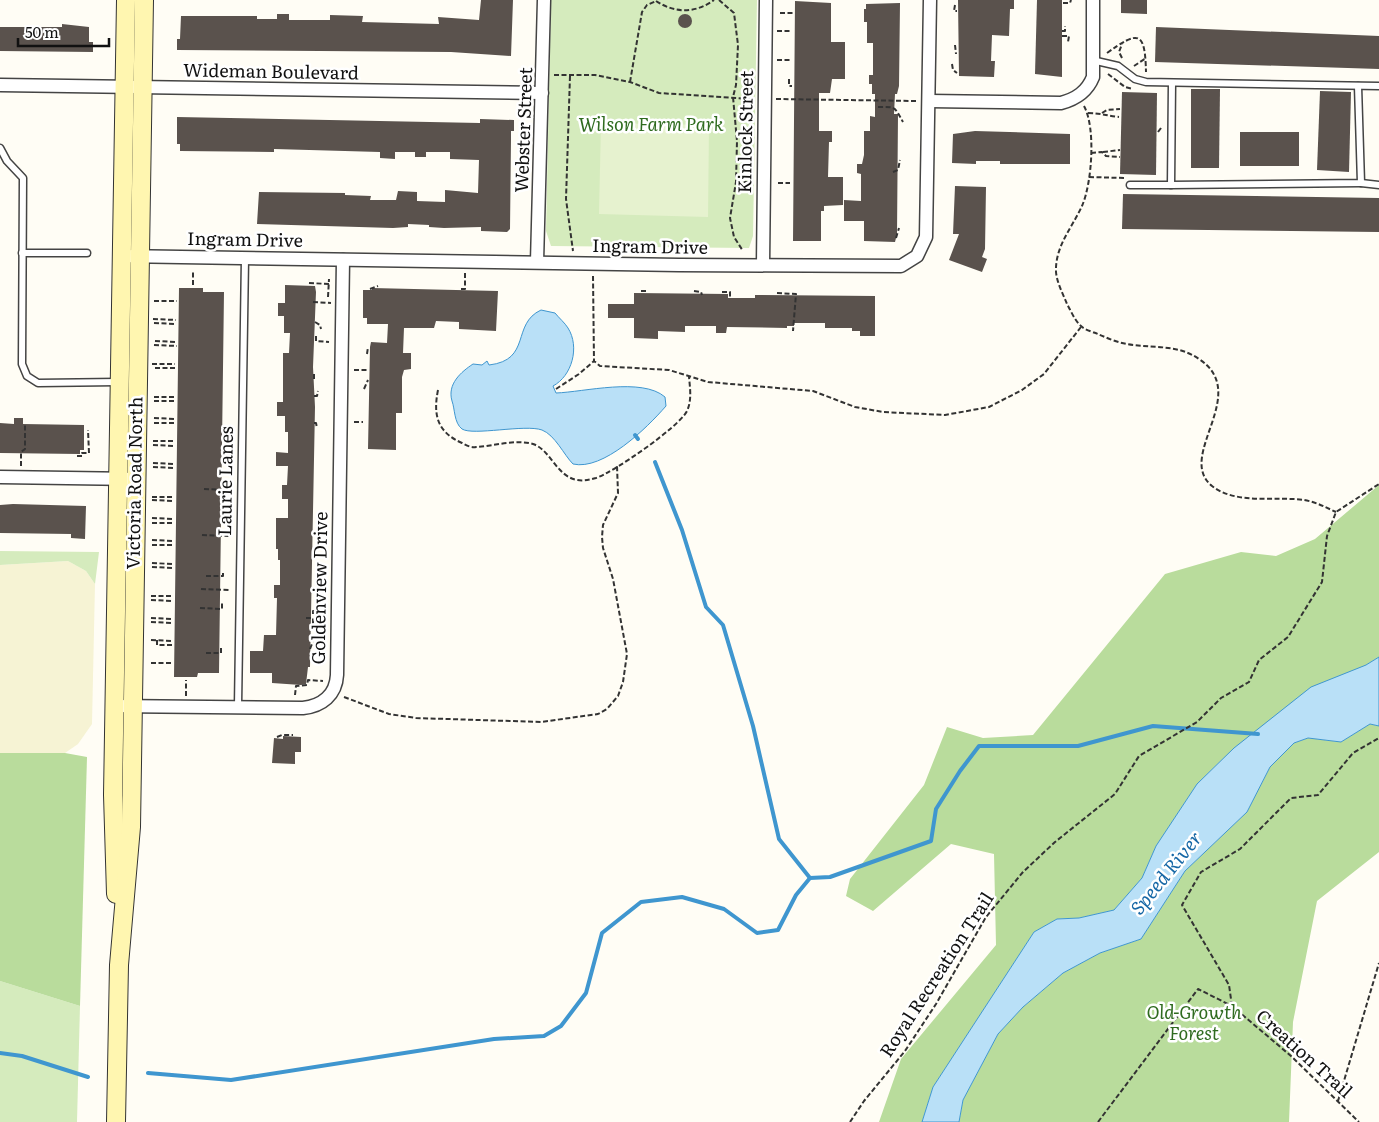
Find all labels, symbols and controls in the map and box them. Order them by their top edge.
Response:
scale bar [18,15,109,47]
text: 50 m [25,20,59,43]
street label: Wideman Boulevard [183,55,359,86]
street label: Webster Street [507,66,538,193]
street label: Kinlock Street [730,70,759,194]
park label: Wilson Farm Park [578,110,724,137]
street label: Ingram Drive [187,224,303,253]
street label: Ingram Drive [592,231,708,260]
street label: Victoria Road North [118,396,149,570]
street label: Laurie Lanes [210,426,239,536]
street label: Goldenview Drive [304,511,333,665]
water label: Speed River [1123,825,1208,920]
street label: Royal Recreation Trail [872,886,999,1062]
park label: Old-Growth Forest [1146,998,1242,1046]
street label: Creation Trail [1251,1002,1359,1104]

